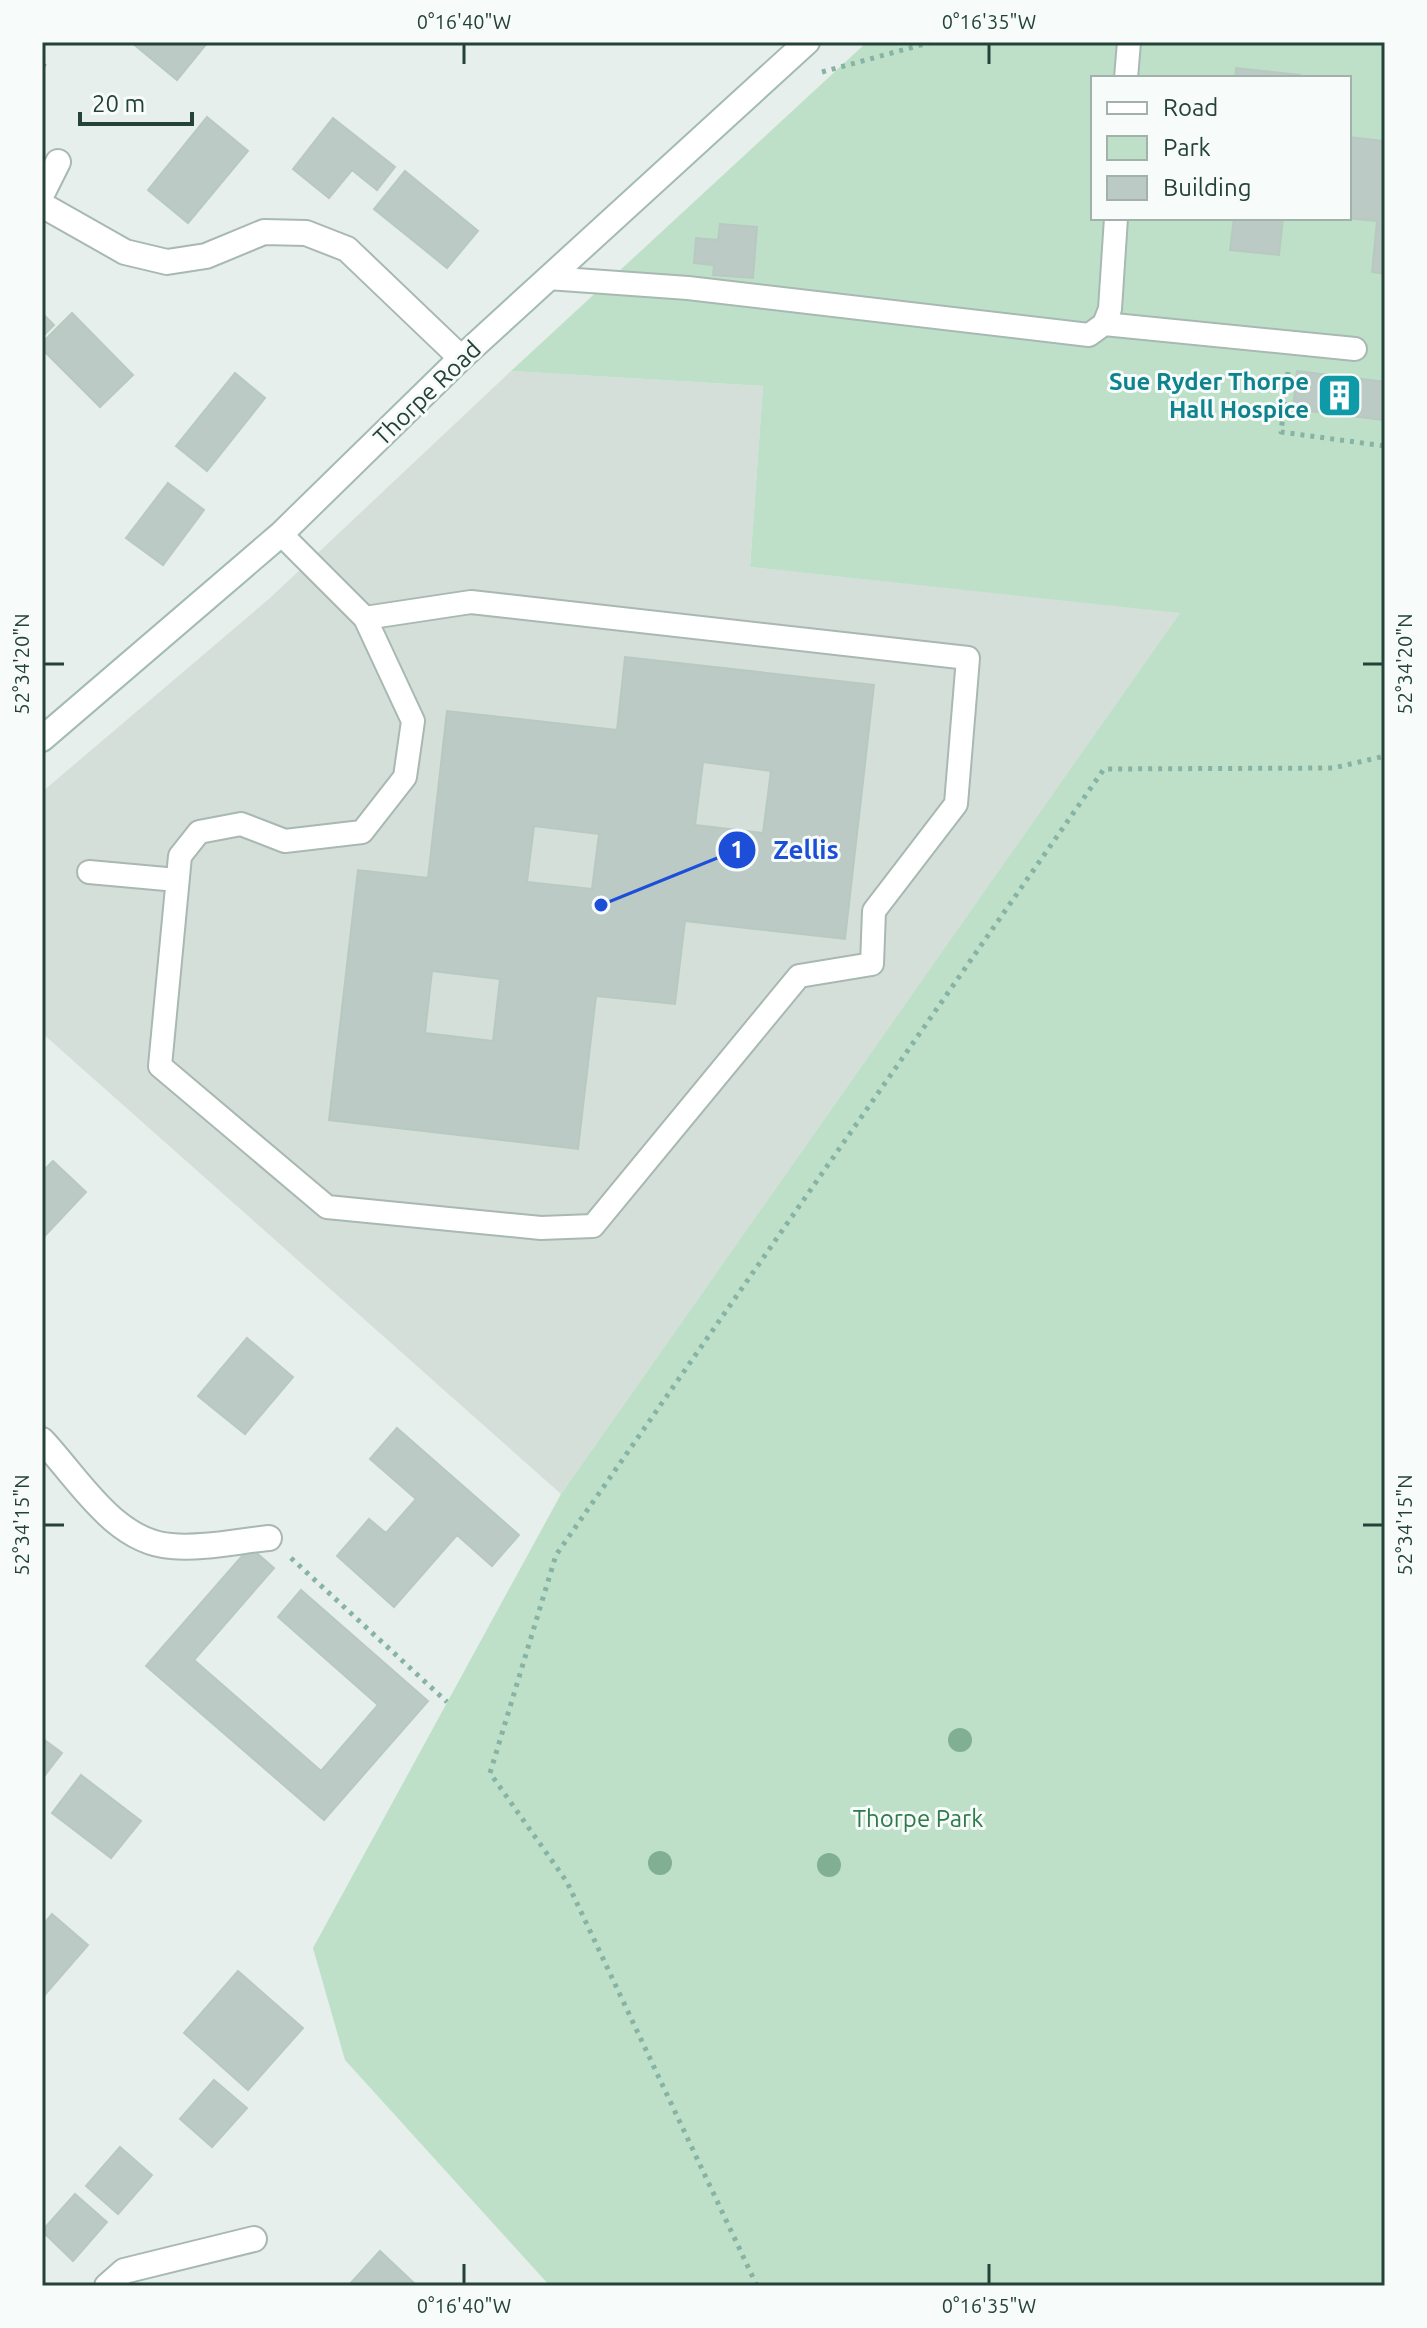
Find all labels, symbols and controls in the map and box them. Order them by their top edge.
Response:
text: 0°16'40"W [417,10,511,33]
text: 0°16'35"W [942,10,1036,33]
scale bar [80,76,192,126]
legend [1091,76,1351,220]
text: 20 m [92,90,145,117]
text: Road [1163,94,1218,121]
text: Park [1163,134,1211,161]
text: Building [1163,174,1251,201]
street label: Thorpe Road [368,335,486,451]
place label: Sue Ryder Thorpe Hall Hospice [1109,368,1309,423]
building icon: Sue Ryder Thorpe Hall Hospice [1316,371,1364,419]
text: 52°34'20"N [10,613,33,715]
text: 52°34'20"N [1393,613,1416,715]
callout: Zellis [717,825,855,875]
text: Zellis [773,835,839,864]
text: 1 [730,836,744,863]
text: 52°34'15"N [10,1474,33,1576]
text: 52°34'15"N [1393,1474,1416,1576]
park label: Thorpe Park [853,1805,983,1832]
text: 0°16'40"W [417,2294,511,2317]
text: 0°16'35"W [942,2294,1036,2317]

